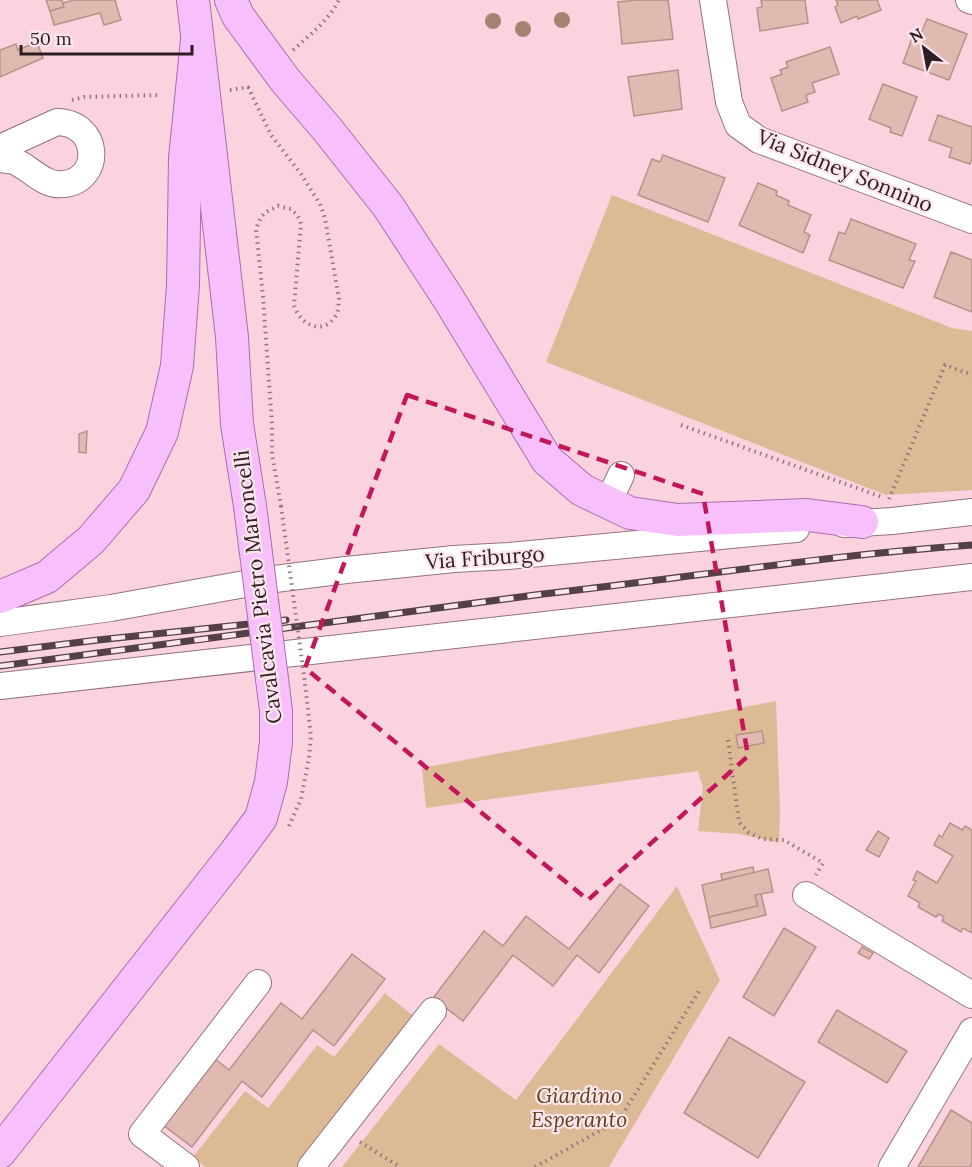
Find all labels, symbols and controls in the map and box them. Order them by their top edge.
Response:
scale bar [21,18,192,56]
north arrow [894,18,954,78]
text: N [906,23,927,47]
text: 50 m [30,27,72,50]
street label: Via Sidney Sonnino [752,123,937,218]
street label: Cavalcavia Pietro Maroncelli [227,449,288,725]
street label: Via Friburgo [423,540,546,575]
park label: Giardino Esperanto [531,1082,627,1133]

